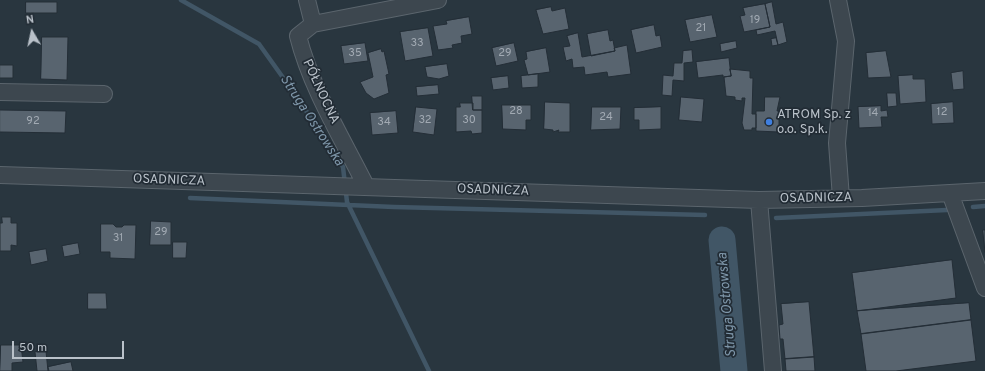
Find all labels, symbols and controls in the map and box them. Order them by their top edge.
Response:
north arrow [12,12,52,52]
text: N [25,13,35,28]
house number: 19 [750,14,760,28]
house number: 21 [696,22,706,36]
house number: 33 [410,37,424,51]
house number: 35 [348,47,362,61]
house number: 29 [498,47,512,61]
street label: PÓŁNOCNA [298,57,342,127]
water label: Struga Ostrowska [275,72,347,170]
house number: 28 [509,105,523,119]
house number: 12 [937,106,947,120]
place label: ATROM Sp. z o.o. Sp.k. [777,107,851,138]
house number: 14 [868,107,878,121]
house number: 24 [599,111,613,125]
house number: 32 [418,114,432,128]
house number: 30 [462,114,476,128]
house number: 92 [26,115,40,129]
house number: 34 [377,116,391,130]
marker: ATROM Sp. z o.o. Sp.k. [764,117,774,127]
street label: OSADNICZA [132,172,206,190]
street label: OSADNICZA [456,182,530,200]
street label: OSADNICZA [780,191,852,207]
house number: 29 [154,226,168,240]
house number: 31 [113,232,123,246]
water label: Struga Ostrowska [715,252,741,358]
scale bar [14,333,126,359]
text: 50 m [19,340,47,356]

